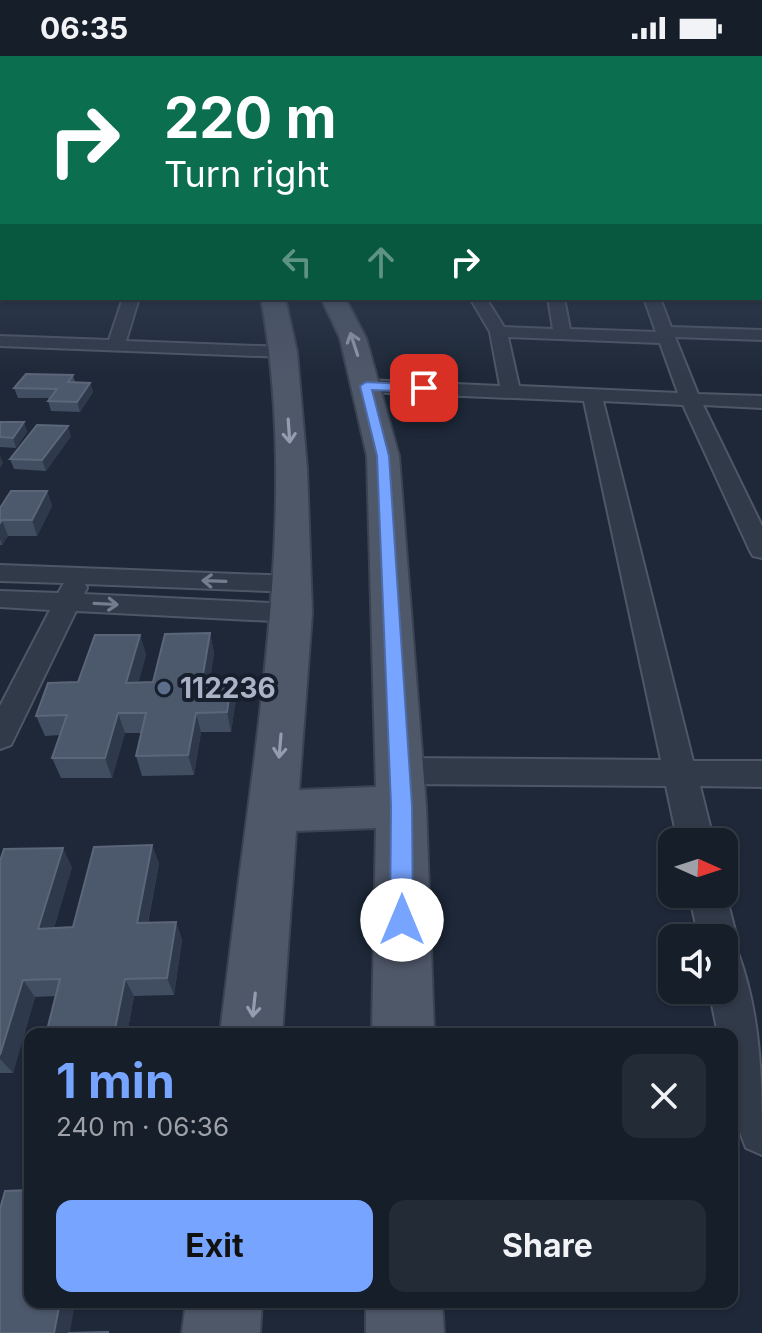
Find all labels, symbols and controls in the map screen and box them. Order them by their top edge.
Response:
text: 06:35 [40,10,128,46]
text: 220 m [164,84,337,152]
icon: right [32,88,136,192]
text: Turn right [164,152,329,196]
icon: left [275,240,319,284]
icon: ahead [359,240,403,284]
icon: right [443,240,487,284]
one-way arrow [345,332,360,357]
pin [390,354,458,422]
icon: arrive [402,366,446,410]
one-way arrow [282,417,297,444]
one-way arrow [201,574,228,589]
one-way arrow [92,597,119,612]
place label: 112236 [180,671,276,705]
marker: 112236 [155,679,173,697]
one-way arrow [272,732,287,759]
north arrow [658,828,738,908]
map controls [658,828,738,1004]
position arrow [360,878,444,962]
button: sound [658,924,738,1004]
one-way arrow [247,991,262,1018]
text: 1 min [56,1051,175,1110]
button: close [622,1054,706,1138]
text: 240 m · 06:36 [56,1111,229,1142]
button: Exit [56,1200,373,1292]
button: Share [389,1200,706,1292]

